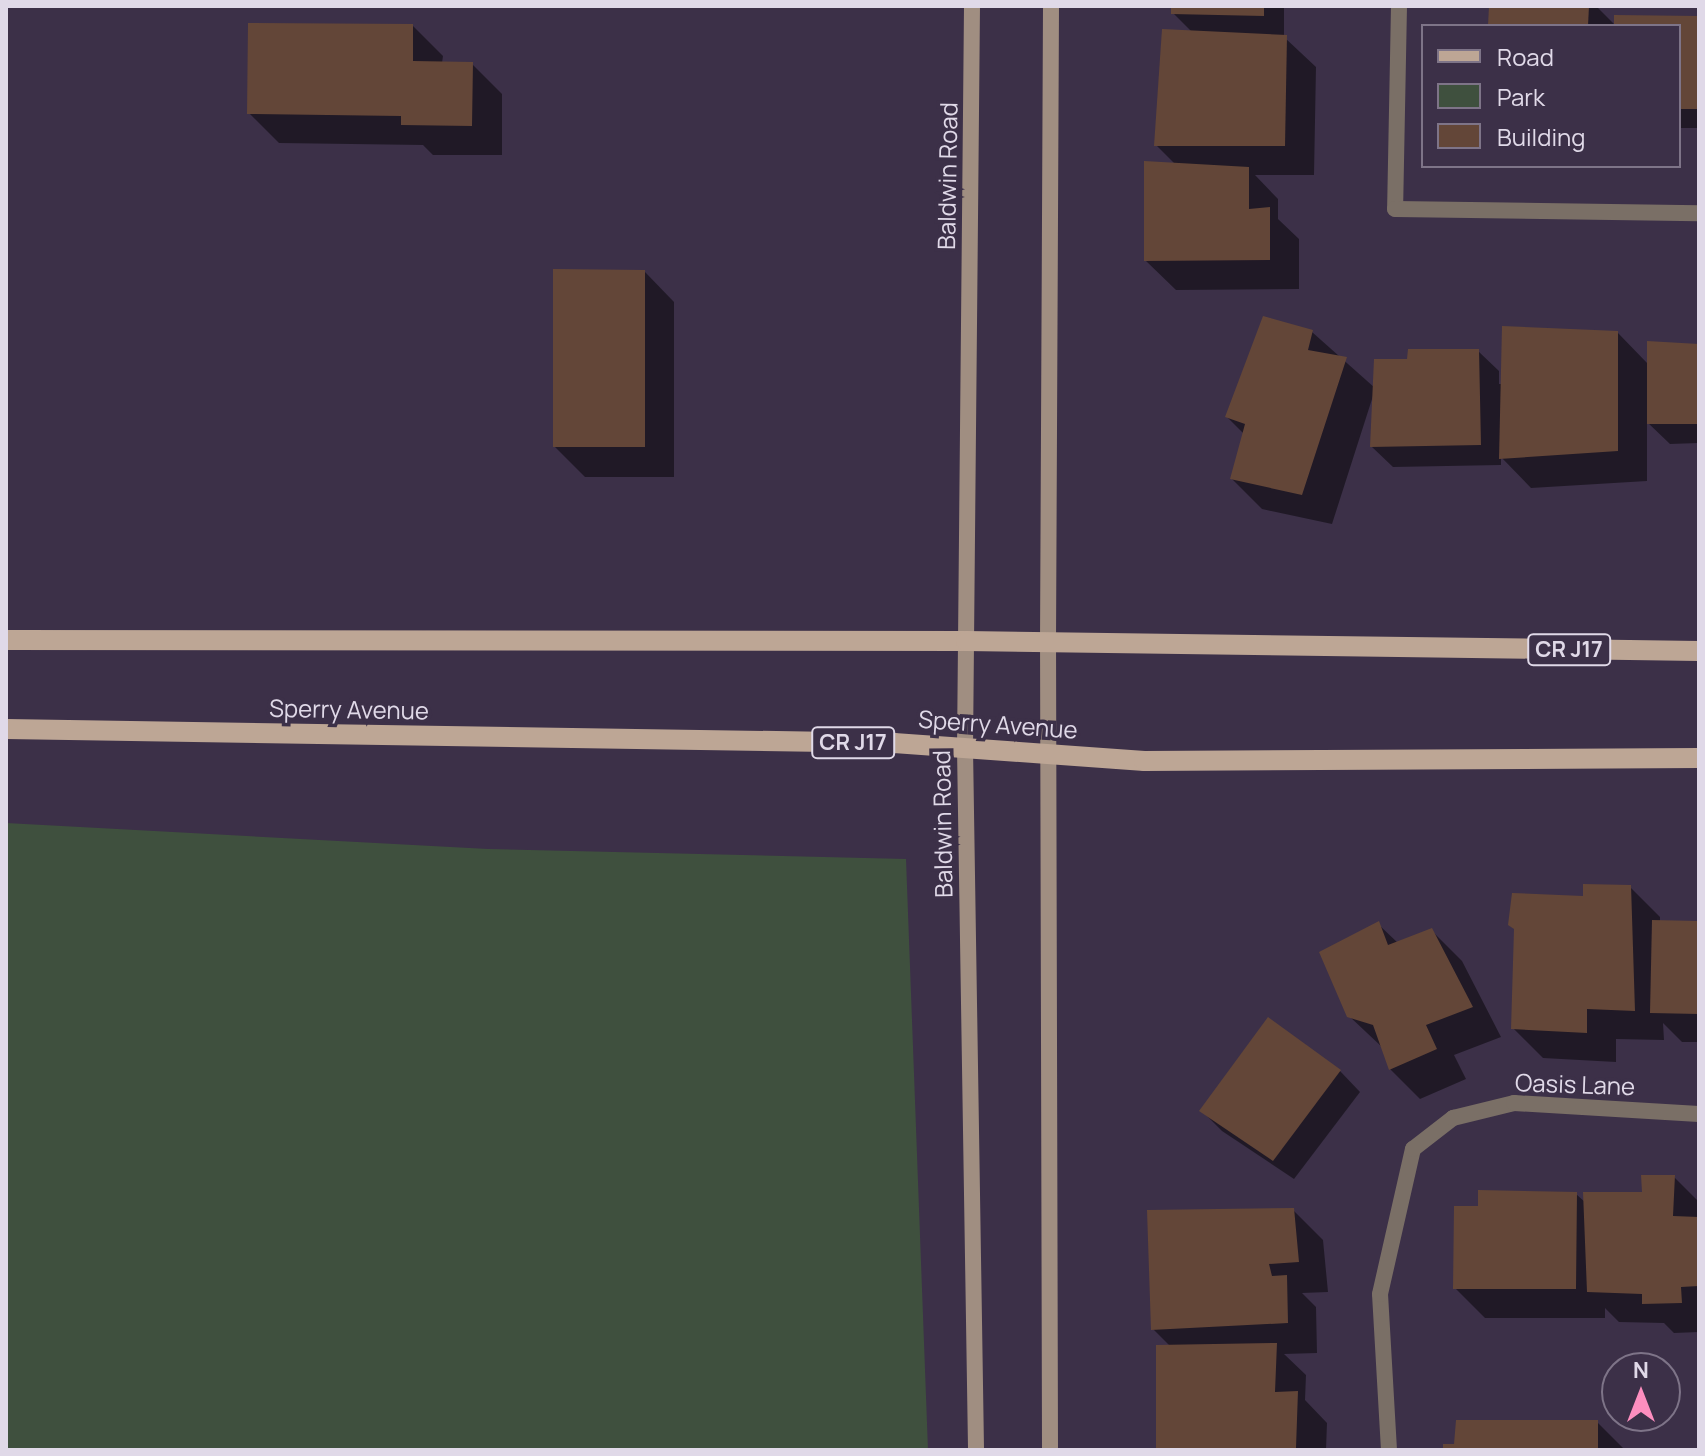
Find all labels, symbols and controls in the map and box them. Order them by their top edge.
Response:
legend [1421,24,1681,168]
text: Road [1497,40,1554,73]
text: Park [1497,80,1545,113]
street label: Baldwin Road [931,102,963,250]
text: Building [1497,120,1585,153]
road number: CR J17 [1527,632,1611,668]
street label: Sperry Avenue [269,693,429,725]
street label: Sperry Avenue [917,704,1079,744]
road number: CR J17 [811,725,895,761]
street label: Baldwin Road [926,750,958,898]
street label: Oasis Lane [1514,1068,1636,1100]
north arrow [1601,1352,1681,1432]
text: N [1633,1355,1649,1385]

